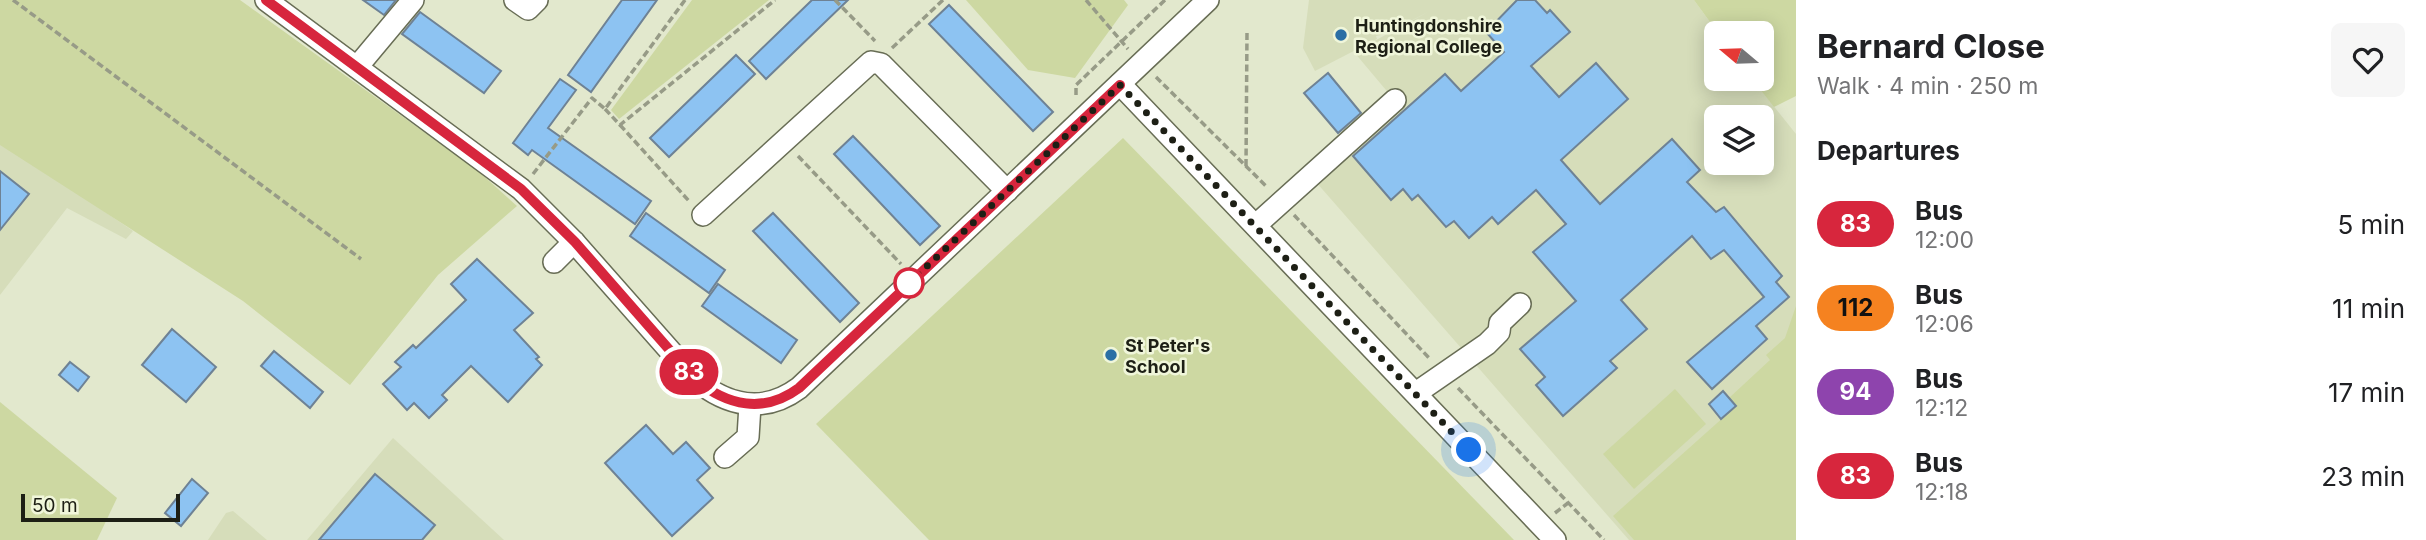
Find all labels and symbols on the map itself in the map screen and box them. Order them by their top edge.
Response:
place label: Huntingdonshire Regional College [1355,15,1503,57]
north arrow [1704,21,1774,91]
marker: Huntingdonshire Regional College [1333,27,1349,43]
unlabelled marker [894,268,924,298]
place label: St Peter's School [1125,335,1210,377]
marker: St Peter's School [1103,347,1119,363]
line badge: 83 [658,349,720,395]
your location [1451,432,1486,467]
scale bar [21,491,180,523]

